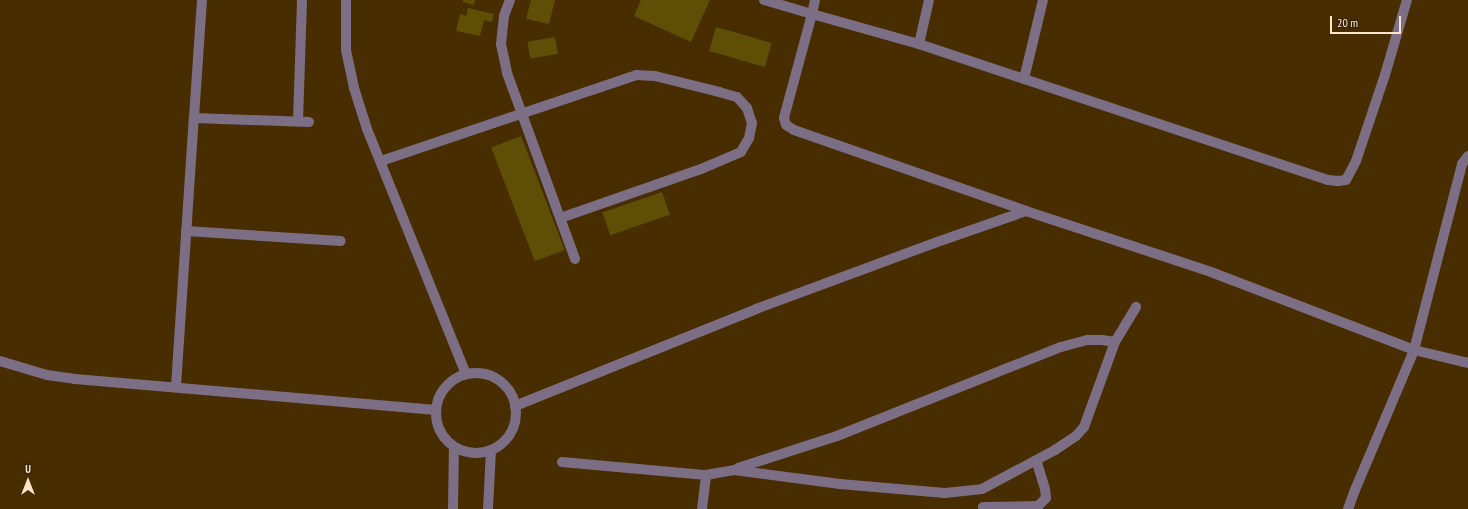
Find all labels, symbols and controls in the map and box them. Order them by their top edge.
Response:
scale bar [1332,8,1403,34]
text: 20 m [1337,15,1358,30]
north arrow [8,461,48,501]
text: U [25,462,31,476]

